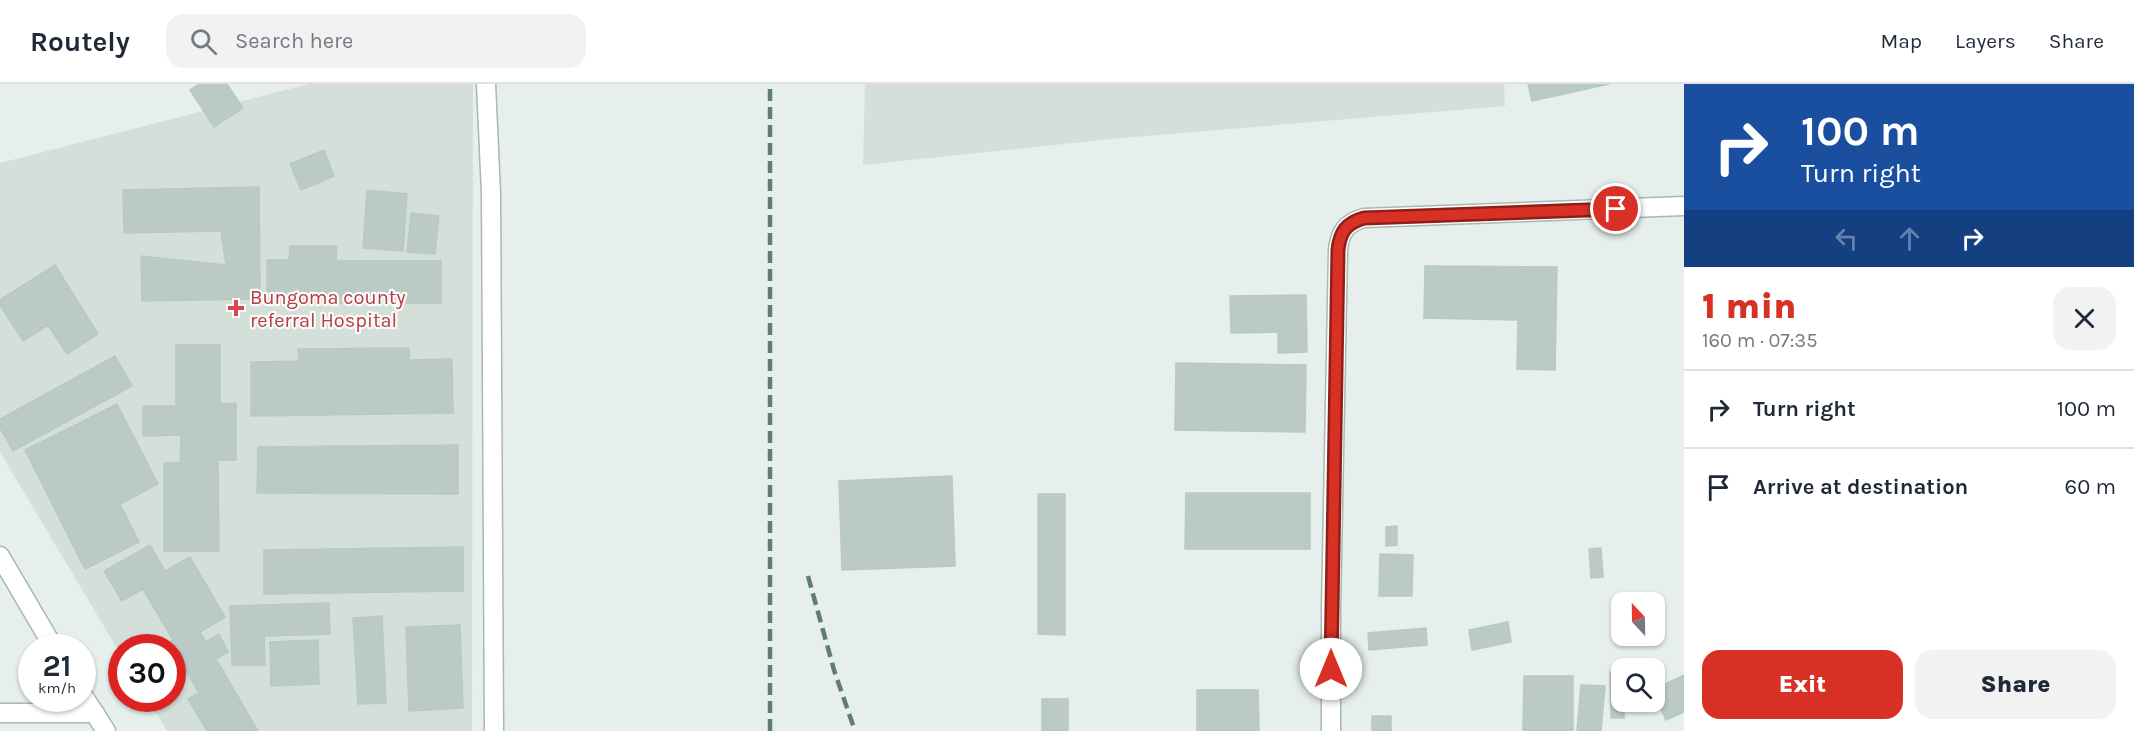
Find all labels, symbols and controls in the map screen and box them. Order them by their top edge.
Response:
search box [166,14,586,68]
text: Routely [30,25,130,58]
icon: search [187,25,220,58]
text: Search here [235,28,353,54]
text: Map [1880,29,1922,53]
text: Layers [1955,29,2016,53]
text: Share [2049,29,2104,53]
text: 100 m [1801,106,1920,156]
icon: right [1702,108,1780,186]
text: Turn right [1801,157,1921,189]
pin [1590,183,1641,234]
icon: arrive [1599,192,1632,225]
icon: left [1830,222,1863,255]
icon: ahead [1893,222,1926,255]
icon: right [1956,222,1989,255]
text: 1 min [1702,285,1796,327]
place label: Bungoma county referral Hospital [250,286,406,332]
button: close [2053,287,2116,350]
marker: Bungoma county referral Hospital [227,299,245,317]
text: 160 m · 07:35 [1702,329,1817,352]
icon: right [1702,393,1735,426]
text: Turn right [1753,396,1856,422]
text: 100 m [2057,396,2116,422]
icon: arrive [1702,471,1735,504]
text: Arrive at destination [1753,474,1968,500]
text: 60 m [2065,474,2116,500]
north arrow [1611,592,1665,646]
map controls [1611,592,1665,712]
speed limit sign: 30 [108,634,186,712]
position arrow [1299,637,1363,701]
text: 21 [43,648,71,684]
button: Exit [1702,650,1903,719]
button: Share [1915,650,2116,719]
button: search [1611,658,1665,712]
text: km/h [38,679,76,697]

